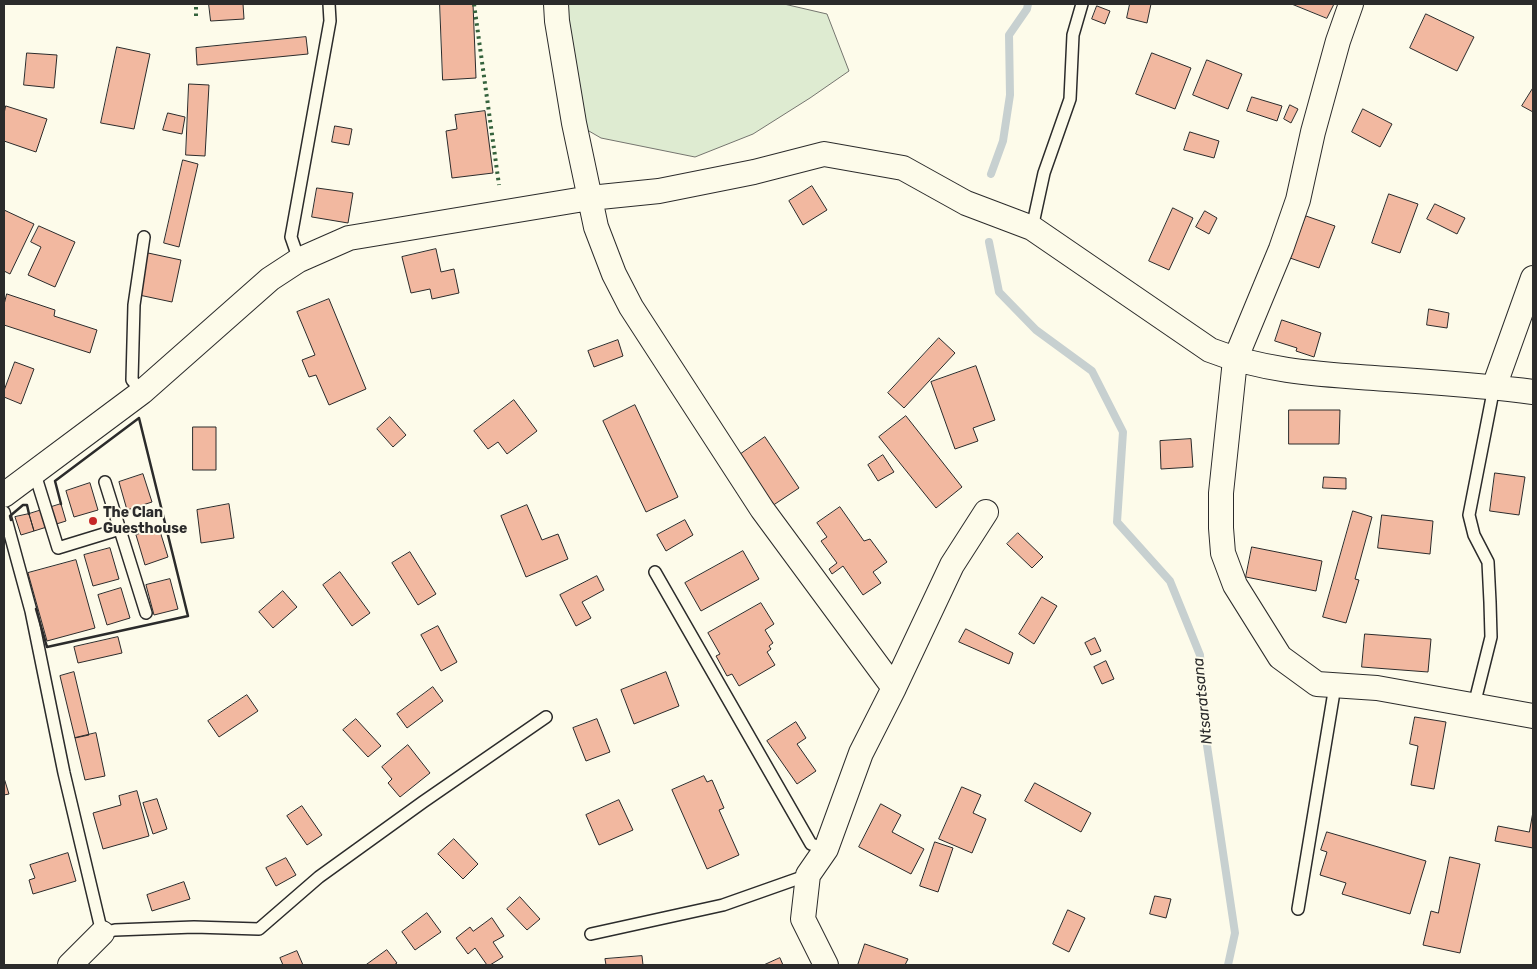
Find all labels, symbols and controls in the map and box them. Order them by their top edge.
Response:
place label: The Clan Guesthouse [103,505,187,538]
marker: The Clan Guesthouse [87,515,99,527]
water label: Ntsaratsana [1189,657,1217,745]

